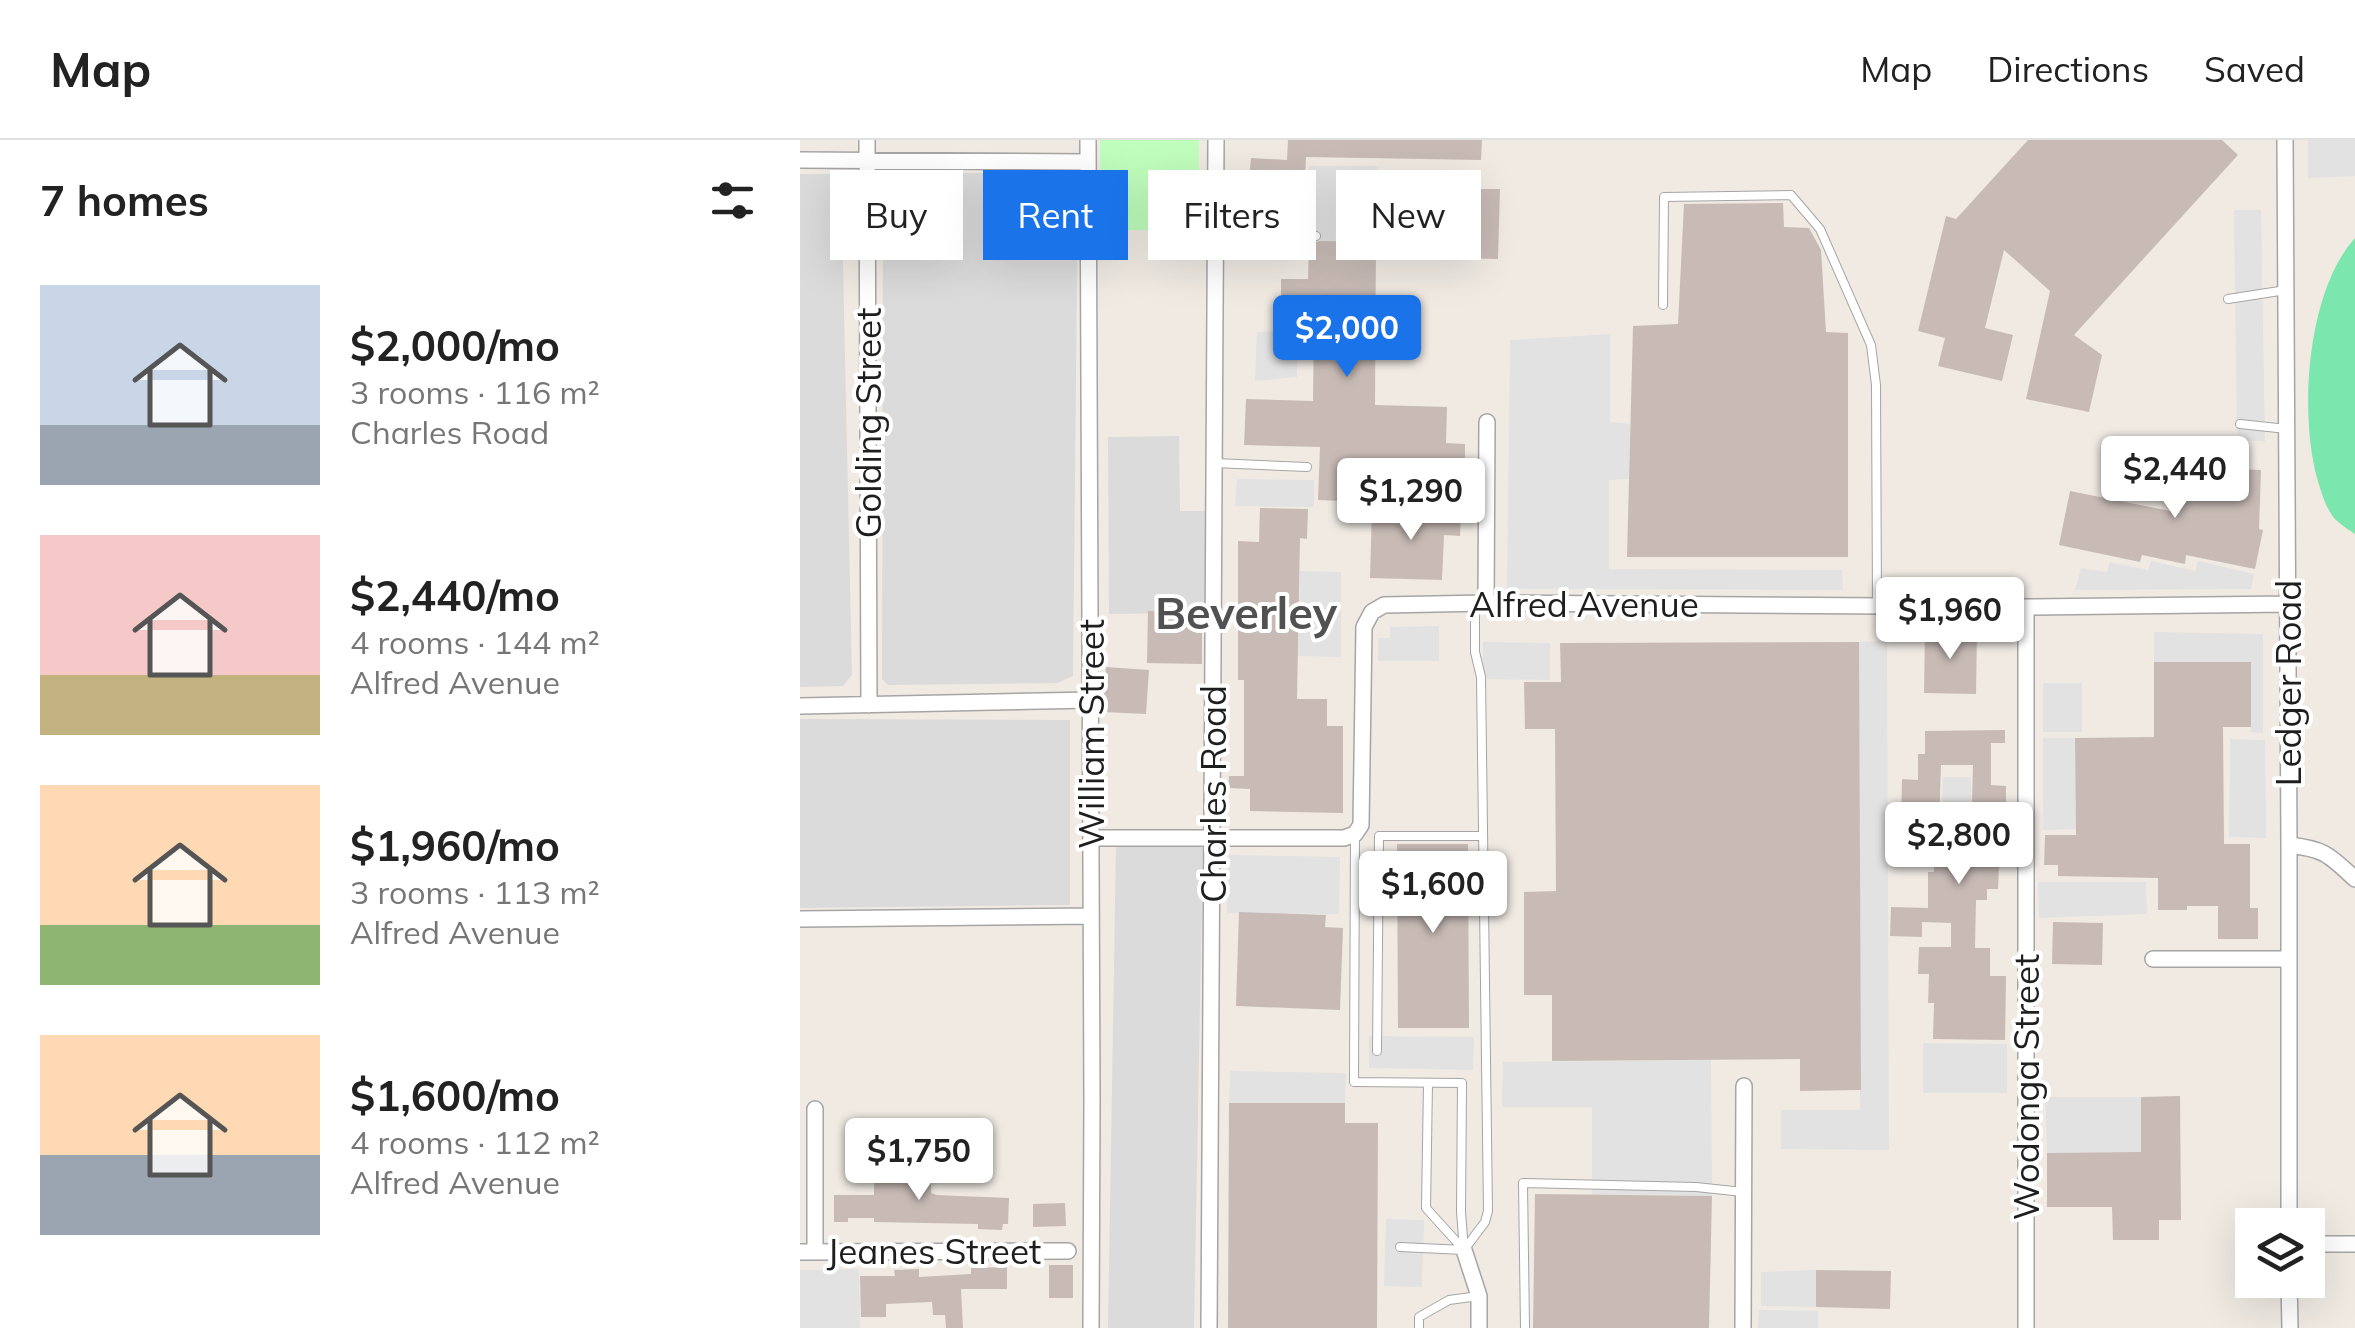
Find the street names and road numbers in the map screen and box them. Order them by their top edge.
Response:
street label: Golding Street [846,308,890,538]
street label: Ledger Road [2266,580,2310,786]
street label: Alfred Avenue [1469,582,1699,626]
street label: William Street [1069,619,1113,849]
street label: Charles Road [1191,685,1235,903]
street label: Wodonga Street [2004,954,2048,1220]
street label: Jeanes Street [827,1229,1041,1273]

